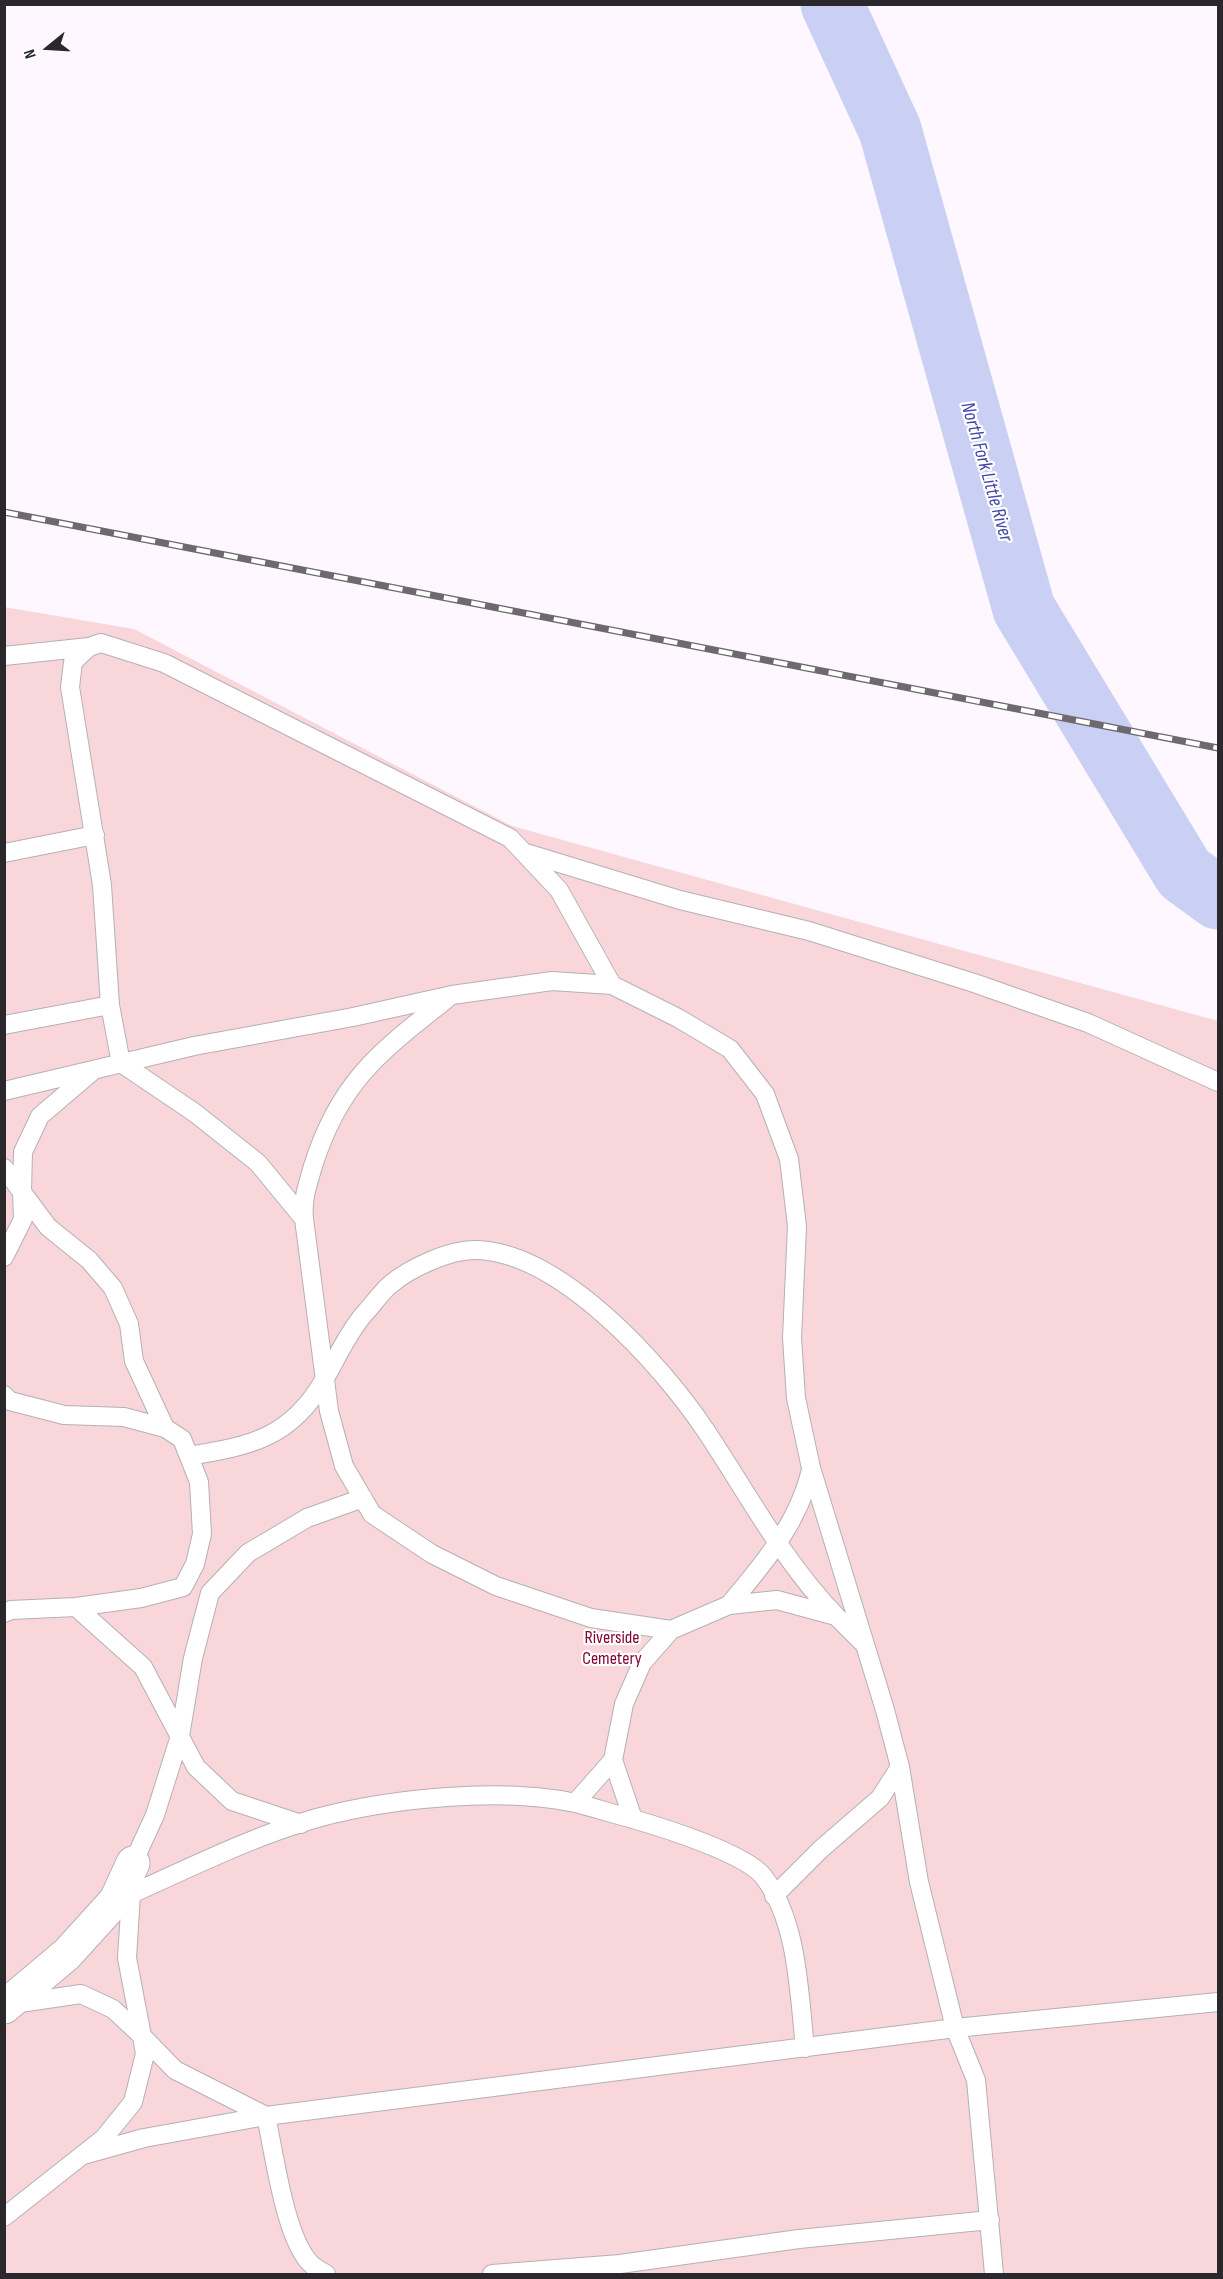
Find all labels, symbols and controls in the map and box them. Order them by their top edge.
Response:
north arrow [18,18,78,78]
text: N [20,47,41,61]
water label: North Fork Little River [955,400,1017,544]
park label: Riverside Cemetery [582,1627,642,1670]

